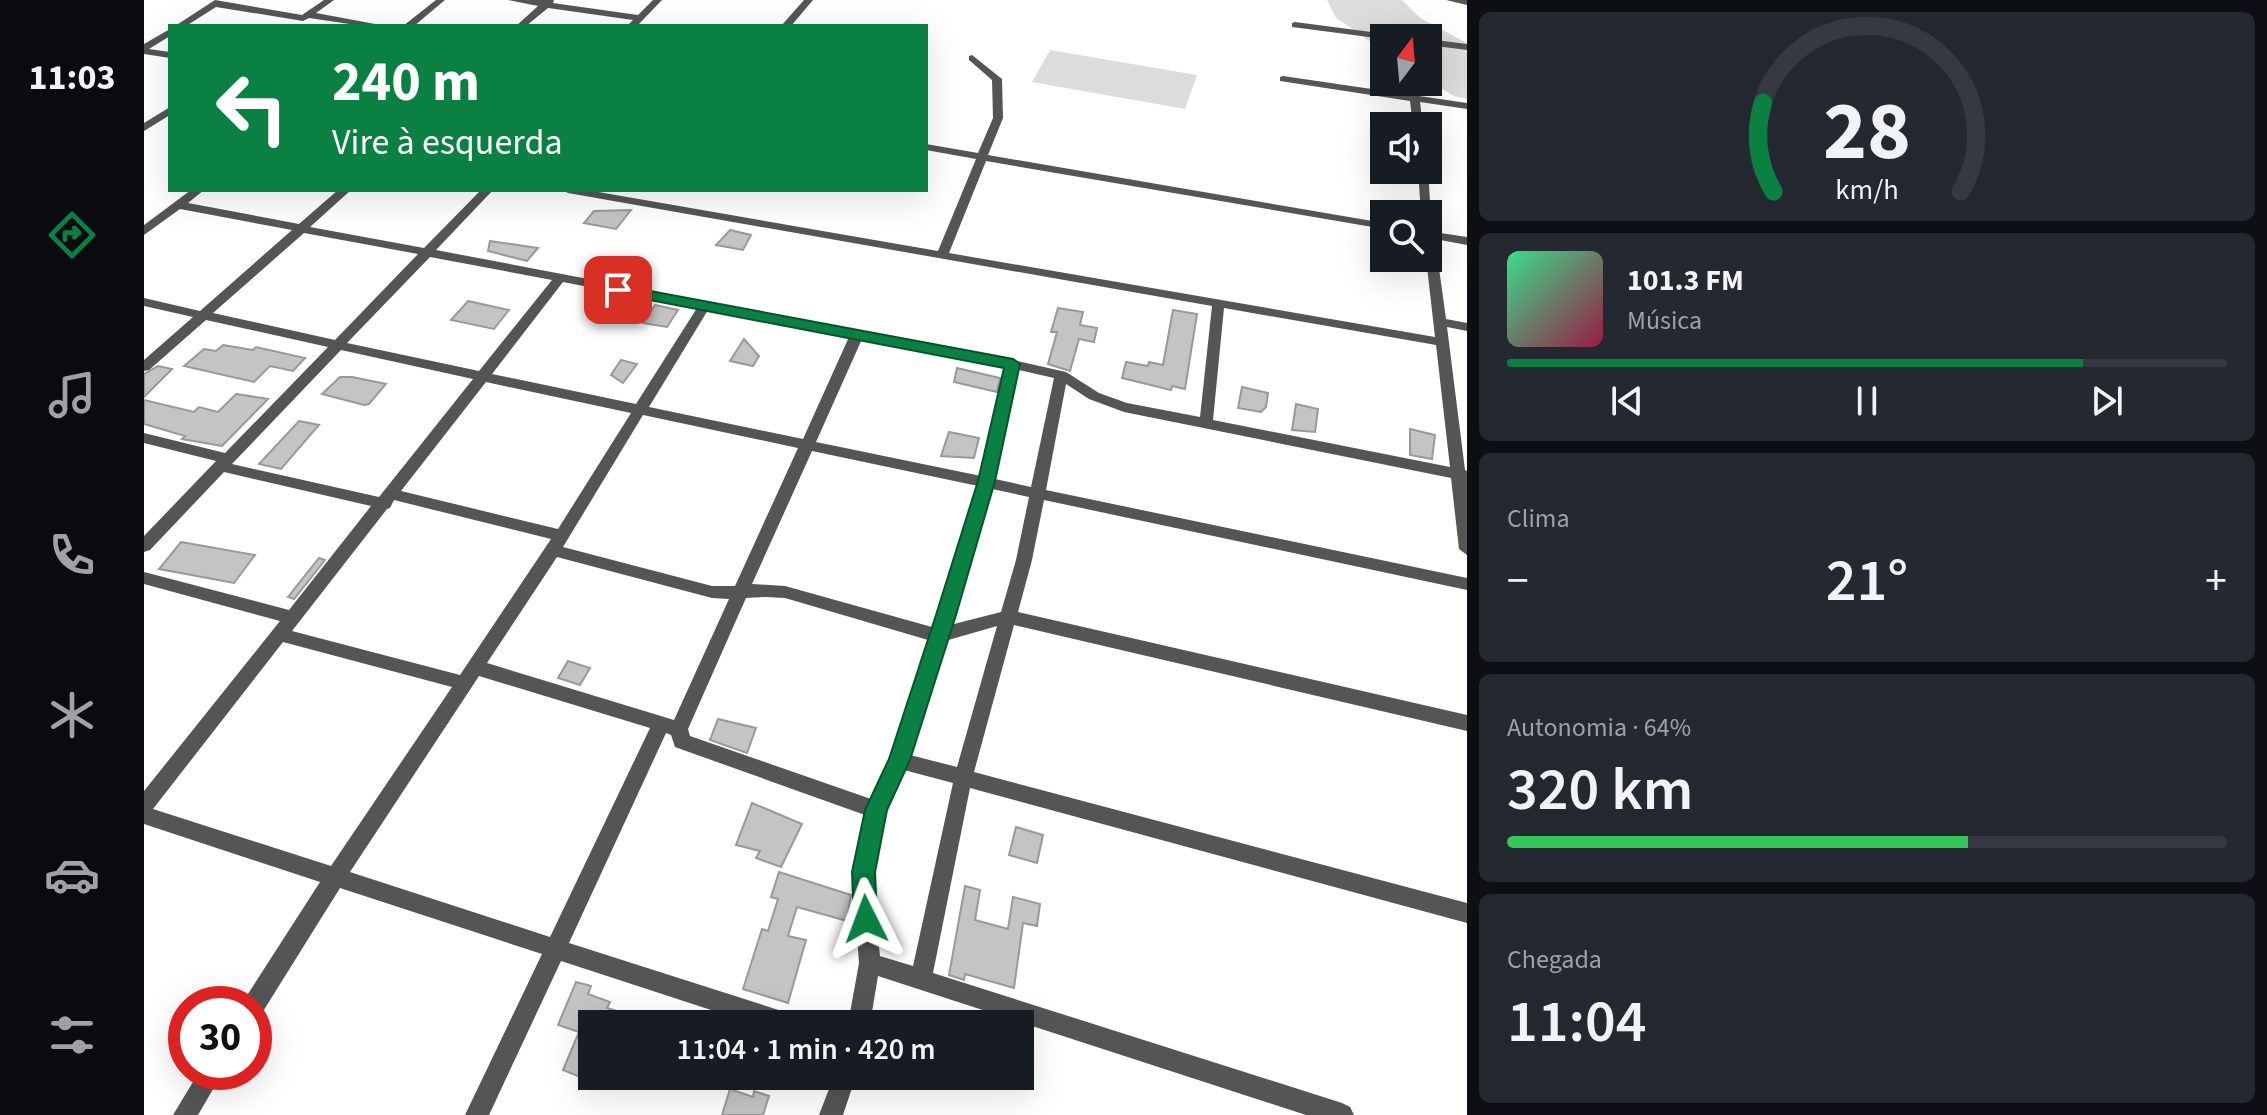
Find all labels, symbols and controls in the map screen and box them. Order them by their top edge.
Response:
north arrow [1370,24,1442,96]
map controls [1370,24,1442,272]
text: 240 m [332,43,480,122]
text: 11:03 [29,52,115,103]
icon: left [200,56,304,160]
text: 28 [1823,73,1911,191]
button: sound [1370,112,1442,184]
text: Vire à esquerda [332,117,563,168]
text: km/h [1835,170,1899,210]
button: search [1370,200,1442,272]
icon: directions [44,207,100,263]
pin [584,256,652,324]
text: 101.3 FM [1627,259,1744,302]
icon: arrive [596,268,640,312]
text: Música [1627,302,1702,339]
icon: music [44,367,100,423]
icon: previous [1605,379,1649,423]
icon: pause [1845,379,1889,423]
icon: next [2085,379,2129,423]
text: Clima [1507,500,1570,537]
icon: phone [44,527,100,583]
text: 21° [1826,539,1908,624]
text: − [1507,550,1529,613]
text: + [2205,550,2227,613]
icon: climate [44,687,100,743]
text: Autonomia · 64% [1507,709,1691,746]
text: 320 km [1507,748,1693,833]
icon: car [44,847,100,903]
position arrow [824,877,908,961]
text: Chegada [1507,941,1602,978]
text: 11:04 [1507,980,1647,1065]
speed limit sign: 30 [168,986,272,1090]
icon: filters [44,1007,100,1063]
text: 11:04 · 1 min · 420 m [676,1028,936,1071]

